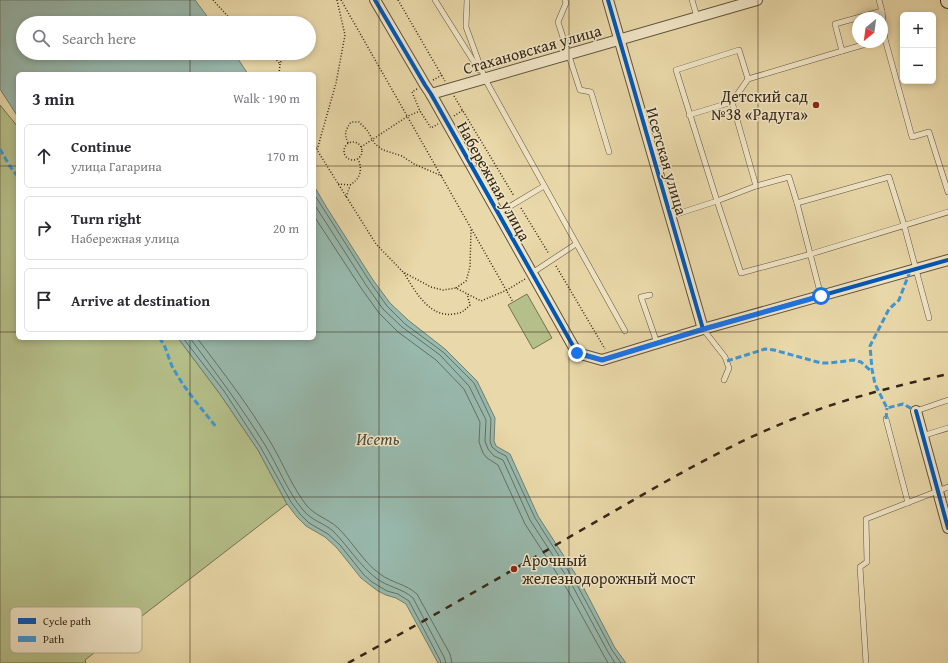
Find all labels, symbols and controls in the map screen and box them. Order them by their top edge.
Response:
north arrow [852,12,888,48]
map controls [900,12,936,84]
button: + [900,12,936,48]
search box [16,16,316,60]
street label: Стахановская улица [460,18,604,80]
icon: search [30,27,52,49]
text: Search here [62,28,136,49]
button: − [900,48,936,84]
place label: Детский сад №38 «Радуга» [711,84,808,126]
text: 3 min [32,86,74,111]
text: Walk · 190 m [233,89,300,108]
marker: Детский сад №38 «Радуга» [811,100,821,110]
street label: Исетская улица [640,104,694,218]
street label: Набережная улица [451,117,537,246]
text: Continue [71,136,132,157]
icon: ahead [33,145,55,167]
text: 170 m [267,147,299,166]
text: улица Гагарина [71,157,162,176]
text: Turn right [71,208,142,229]
icon: right [33,217,55,239]
text: 20 m [273,219,299,238]
text: Набережная улица [71,229,179,248]
route start [812,287,830,305]
icon: arrive [33,289,55,311]
text: Arrive at destination [71,290,210,311]
route end [568,344,586,362]
water label: Исеть [356,426,400,451]
place label: Арочный железнодорожный мост [522,548,696,590]
marker: Арочный железнодорожный мост [509,564,519,574]
legend [10,607,142,653]
text: Cycle path [43,613,92,629]
text: Path [43,631,65,647]

